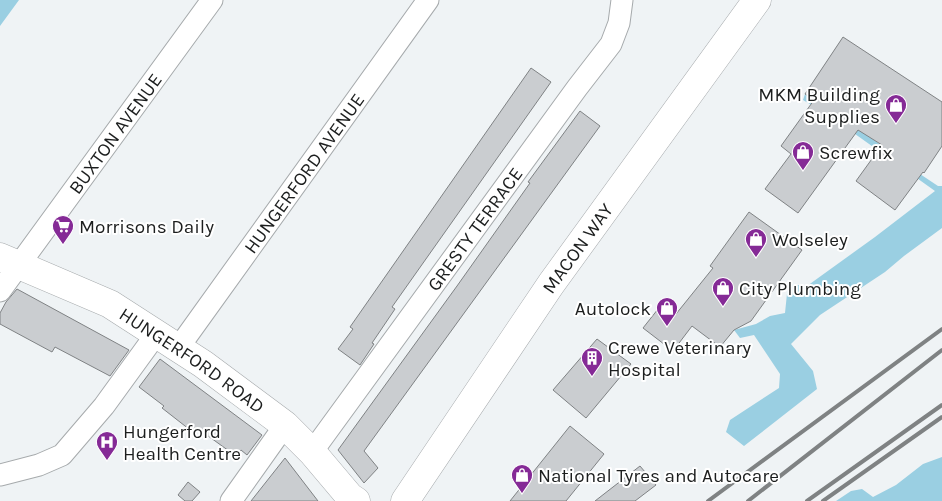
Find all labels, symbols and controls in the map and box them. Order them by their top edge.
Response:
street label: BUXTON AVENUE [64,69,167,198]
place label: MKM Building Supplies [758,84,880,128]
street label: HUNGERFORD AVENUE [240,89,369,258]
shop icon: MKM Building Supplies [884,93,908,124]
shop icon: Screwfix [791,140,815,171]
place label: Screwfix [819,142,893,164]
street label: GRESTY TERRACE [423,163,527,295]
street label: MACON WAY [538,199,618,298]
supermarket icon: Morrisons Daily [51,214,75,245]
place label: Morrisons Daily [79,216,214,238]
shop icon: Wolseley [744,227,768,258]
place label: Wolseley [772,229,848,251]
shop icon: City Plumbing [711,276,735,307]
place label: City Plumbing [739,278,861,300]
shop icon: Autolock [655,296,679,327]
place label: Autolock [575,298,651,320]
street label: HUNGERFORD ROAD [115,303,269,418]
place label: Crewe Veterinary Hospital [608,337,751,381]
building icon: Crewe Veterinary Hospital [580,346,604,377]
place label: Hungerford Health Centre [123,421,241,465]
hospital icon: Hungerford Health Centre [95,430,119,461]
shop icon: National Tyres and Autocare [510,463,534,494]
place label: National Tyres and Autocare [538,465,779,487]

